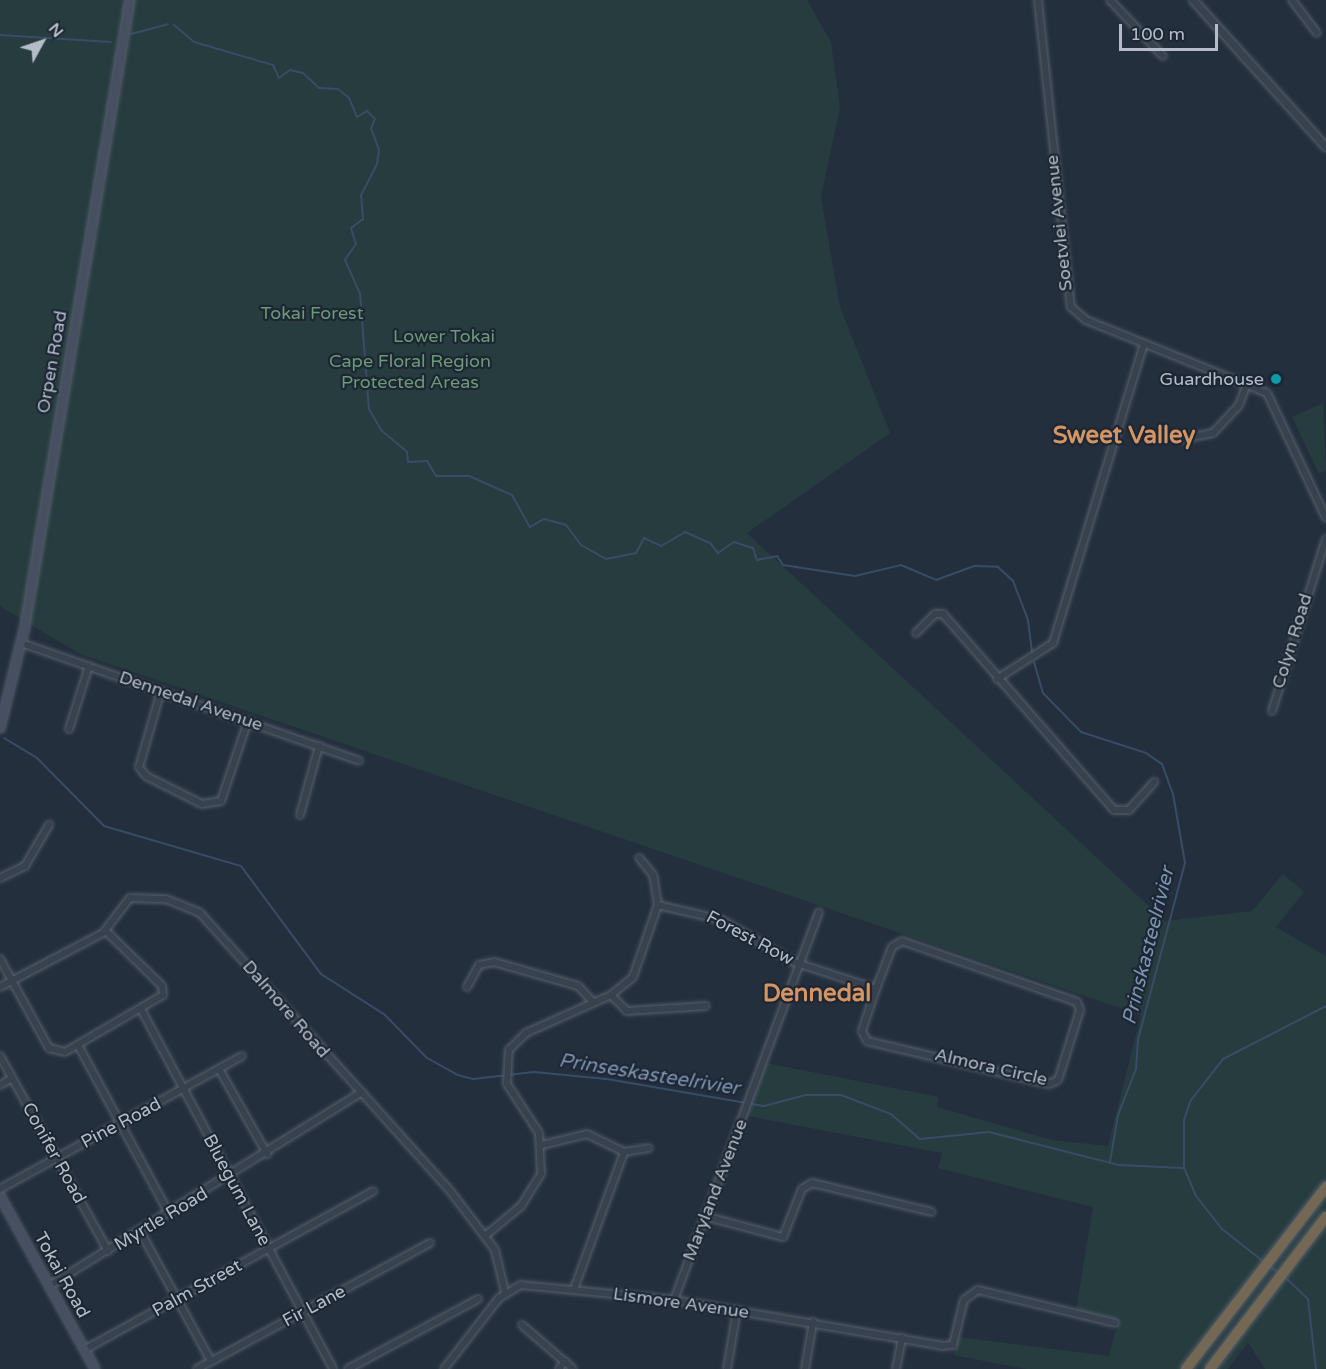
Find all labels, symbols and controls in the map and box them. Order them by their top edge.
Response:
north arrow [12,12,72,72]
scale bar [1122,12,1221,50]
text: N [44,19,68,42]
text: 100 m [1130,23,1185,45]
street label: Soetvlei Avenue [1041,154,1077,292]
park label: Tokai Forest [260,302,364,324]
street label: Orpen Road [32,309,72,415]
park label: Lower Tokai [393,325,495,347]
park label: Cape Floral Region Protected Areas [329,351,491,394]
place label: Guardhouse [1160,368,1264,390]
marker: Guardhouse [1269,372,1283,386]
district label: Sweet Valley [1053,422,1195,450]
street label: Colyn Road [1267,591,1317,691]
street label: Dennedal Avenue [116,666,266,736]
water label: Prinskasteelrivier [1118,865,1180,1027]
street label: Forest Row [703,906,797,970]
street label: Dalmore Road [238,956,334,1062]
district label: Dennedal [763,980,871,1008]
street label: Almora Circle [933,1044,1049,1090]
water label: Prinseskasteelrivier [557,1049,741,1101]
street label: Pine Road [77,1093,165,1153]
street label: Conifer Road [17,1099,91,1207]
street label: Maryland Avenue [678,1116,752,1264]
street label: Bluegum Lane [199,1131,275,1249]
street label: Myrtle Road [110,1183,212,1255]
street label: Tokai Road [30,1228,94,1322]
street label: Palm Street [149,1255,245,1321]
street label: Fir Lane [279,1280,349,1332]
street label: Lismore Avenue [612,1283,750,1323]

